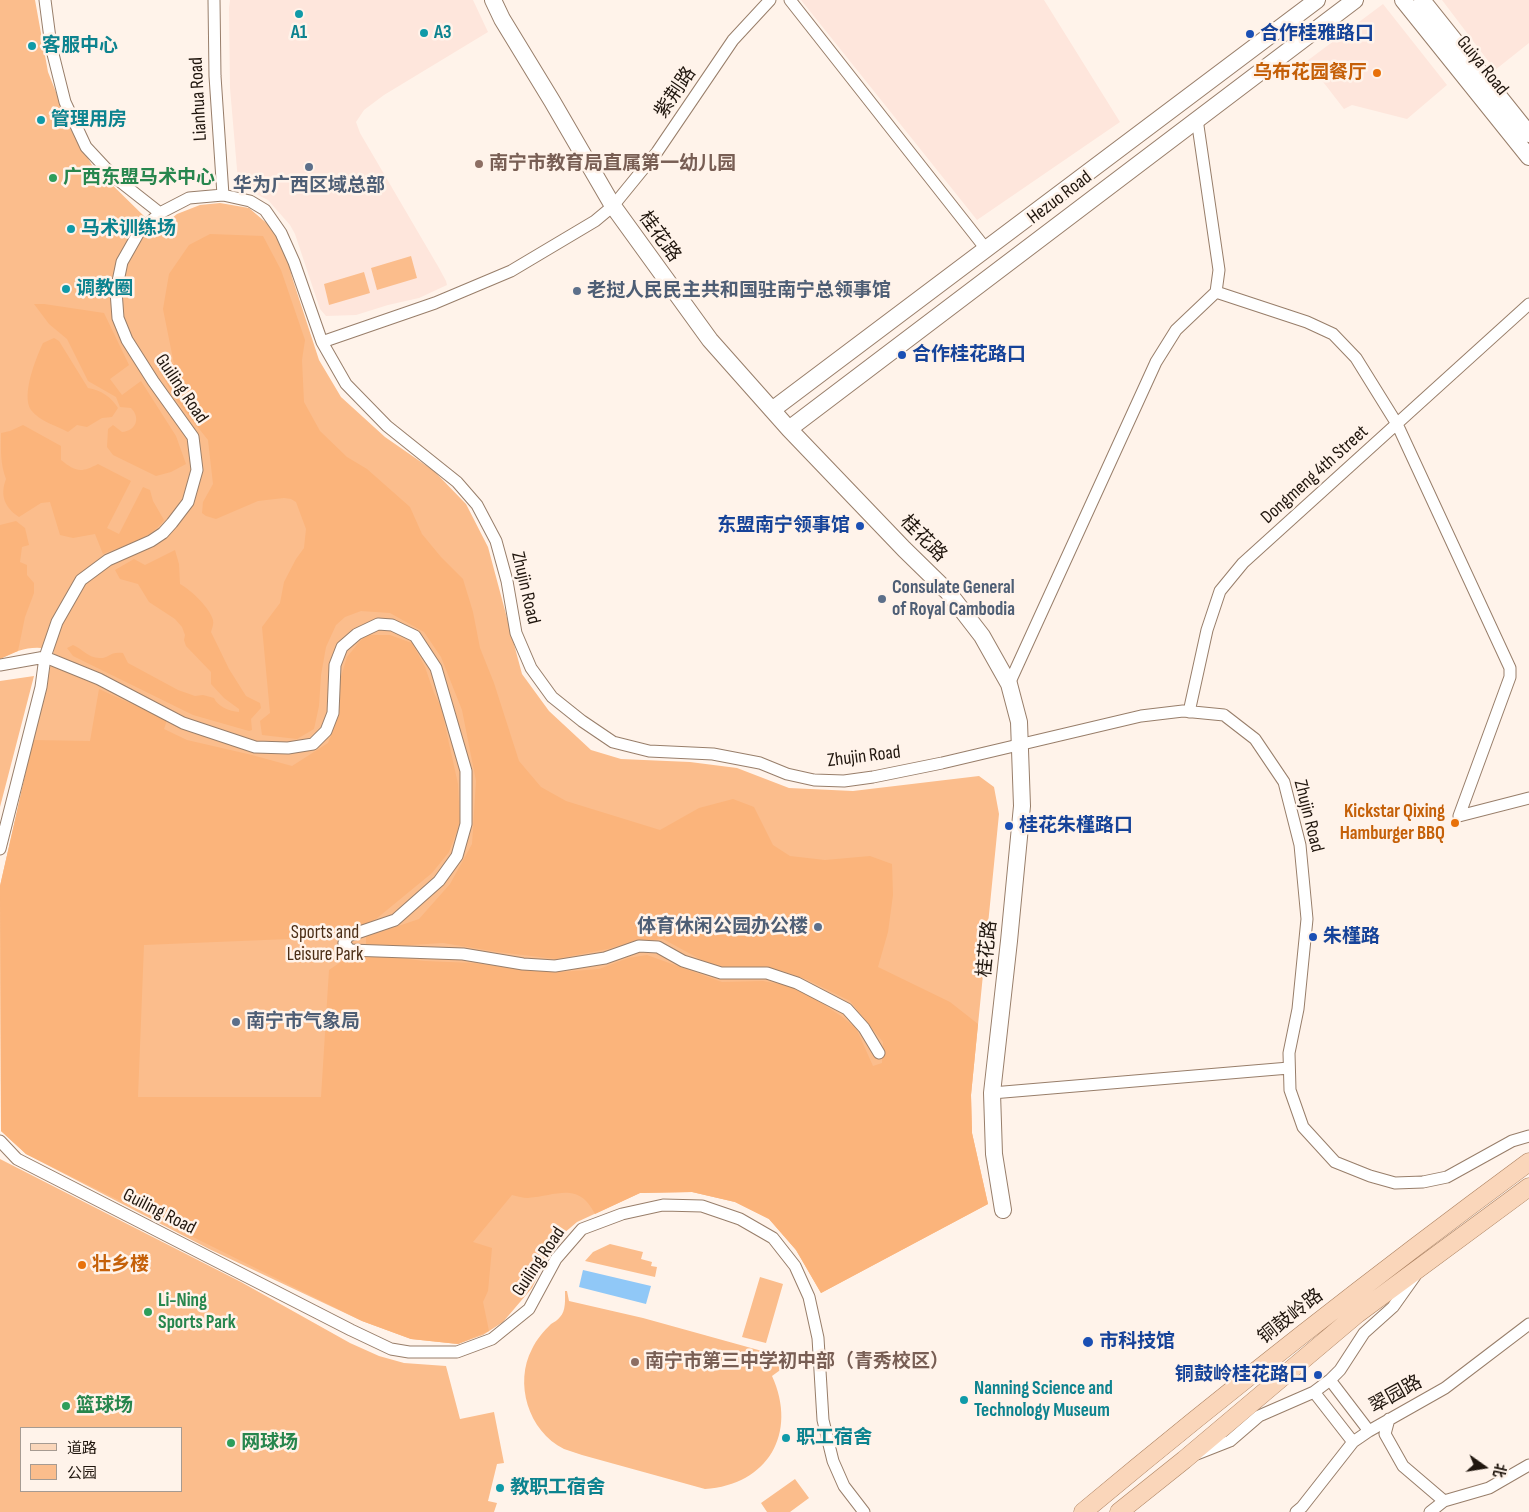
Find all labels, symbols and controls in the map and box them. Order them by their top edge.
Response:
marker: A1 [293,8,305,20]
place label: A1 [291,22,307,44]
place label: A3 [434,22,452,44]
place label: 合作桂雅路口 [1260,23,1374,45]
marker: A3 [418,27,430,39]
marker: 合作桂雅路口 [1244,28,1256,40]
street label: Guiya Road [1451,32,1513,100]
place label: 客服中心 [42,35,118,57]
marker: 客服中心 [26,40,38,52]
street label: Lianhua Road [185,56,213,142]
place label: 乌布花园餐厅 [1253,62,1367,84]
street label: 紫荆路 [651,63,701,123]
marker: 乌布花园餐厅 [1371,67,1383,79]
place label: 管理用房 [51,109,127,131]
marker: 管理用房 [35,114,47,126]
place label: 南宁市教育局直属第一幼儿园 [489,153,736,175]
marker: 南宁市教育局直属第一幼儿园 [473,158,485,170]
marker: 华为广西区域总部 [303,161,315,173]
street label: Hezuo Road [1023,166,1097,230]
place label: 广西东盟马术中心 [63,167,215,189]
marker: 广西东盟马术中心 [47,172,59,184]
place label: 华为广西区域总部 [233,175,385,197]
street label: 桂花路 [633,207,685,267]
place label: 马术训练场 [81,218,176,240]
marker: 马术训练场 [65,223,77,235]
place label: 调教圈 [76,278,133,300]
place label: 老挝人民民主共和国驻南宁总领事馆 [587,280,891,302]
marker: 调教圈 [60,283,72,295]
marker: 老挝人民民主共和国驻南宁总领事馆 [571,285,583,297]
place label: 合作桂花路口 [912,344,1026,366]
marker: 合作桂花路口 [896,349,908,361]
street label: Guiling Road [150,350,212,428]
street label: Dongmeng 4th Street [1257,421,1373,529]
street label: 桂花路 [895,511,951,567]
place label: 东盟南宁领事馆 [717,515,850,537]
marker: 东盟南宁领事馆 [854,520,866,532]
street label: Zhujin Road [506,550,544,626]
place label: Consulate General of Royal Cambodia [892,577,1015,621]
marker: Consulate General of Royal Cambodia [876,593,888,605]
street label: Zhujin Road [826,741,902,773]
street label: Zhujin Road [1288,777,1328,855]
place label: Kickstar Qixing Hamburger BBQ [1340,801,1445,845]
place label: 桂花朱槿路口 [1019,815,1133,837]
marker: Kickstar Qixing Hamburger BBQ [1449,817,1461,829]
marker: 桂花朱槿路口 [1003,820,1015,832]
place label: 体育休闲公园办公楼 [637,916,808,938]
street label: 桂花路 [974,919,1002,979]
marker: 体育休闲公园办公楼 [812,921,824,933]
park label: Sports and Leisure Park [287,922,363,966]
place label: 朱槿路 [1323,926,1380,948]
marker: 朱槿路 [1307,931,1319,943]
place label: 南宁市气象局 [246,1011,360,1033]
marker: 南宁市气象局 [230,1016,242,1028]
street label: Guiling Road [119,1184,199,1240]
street label: Guiling Road [508,1223,570,1301]
place label: 壮乡楼 [92,1254,149,1276]
marker: 壮乡楼 [76,1259,88,1271]
street label: 铜鼓岭路 [1254,1285,1328,1349]
place label: Li-Ning Sports Park [158,1290,236,1334]
marker: Li-Ning Sports Park [142,1306,154,1318]
place label: 市科技馆 [1099,1331,1175,1353]
marker: 市科技馆 [1081,1335,1095,1349]
place label: 南宁市第三中学初中部（青秀校区） [645,1351,949,1373]
marker: 南宁市第三中学初中部（青秀校区） [629,1356,641,1368]
place label: 铜鼓岭桂花路口 [1175,1364,1308,1386]
marker: 铜鼓岭桂花路口 [1312,1369,1324,1381]
street label: 翠园路 [1366,1371,1426,1419]
place label: Nanning Science and Technology Museum [974,1378,1113,1422]
marker: Nanning Science and Technology Museum [958,1394,970,1406]
place label: 篮球场 [76,1395,133,1417]
marker: 篮球场 [60,1400,72,1412]
legend [20,1427,182,1492]
place label: 职工宿舍 [796,1427,872,1449]
place label: 网球场 [241,1432,298,1454]
marker: 职工宿舍 [780,1432,792,1444]
marker: 网球场 [225,1437,237,1449]
text: 道路 [67,1439,97,1458]
north arrow [1459,1442,1509,1492]
text: 北 [1489,1462,1509,1479]
text: 公园 [67,1464,97,1483]
place label: 教职工宿舍 [510,1477,605,1499]
marker: 教职工宿舍 [494,1482,506,1494]

